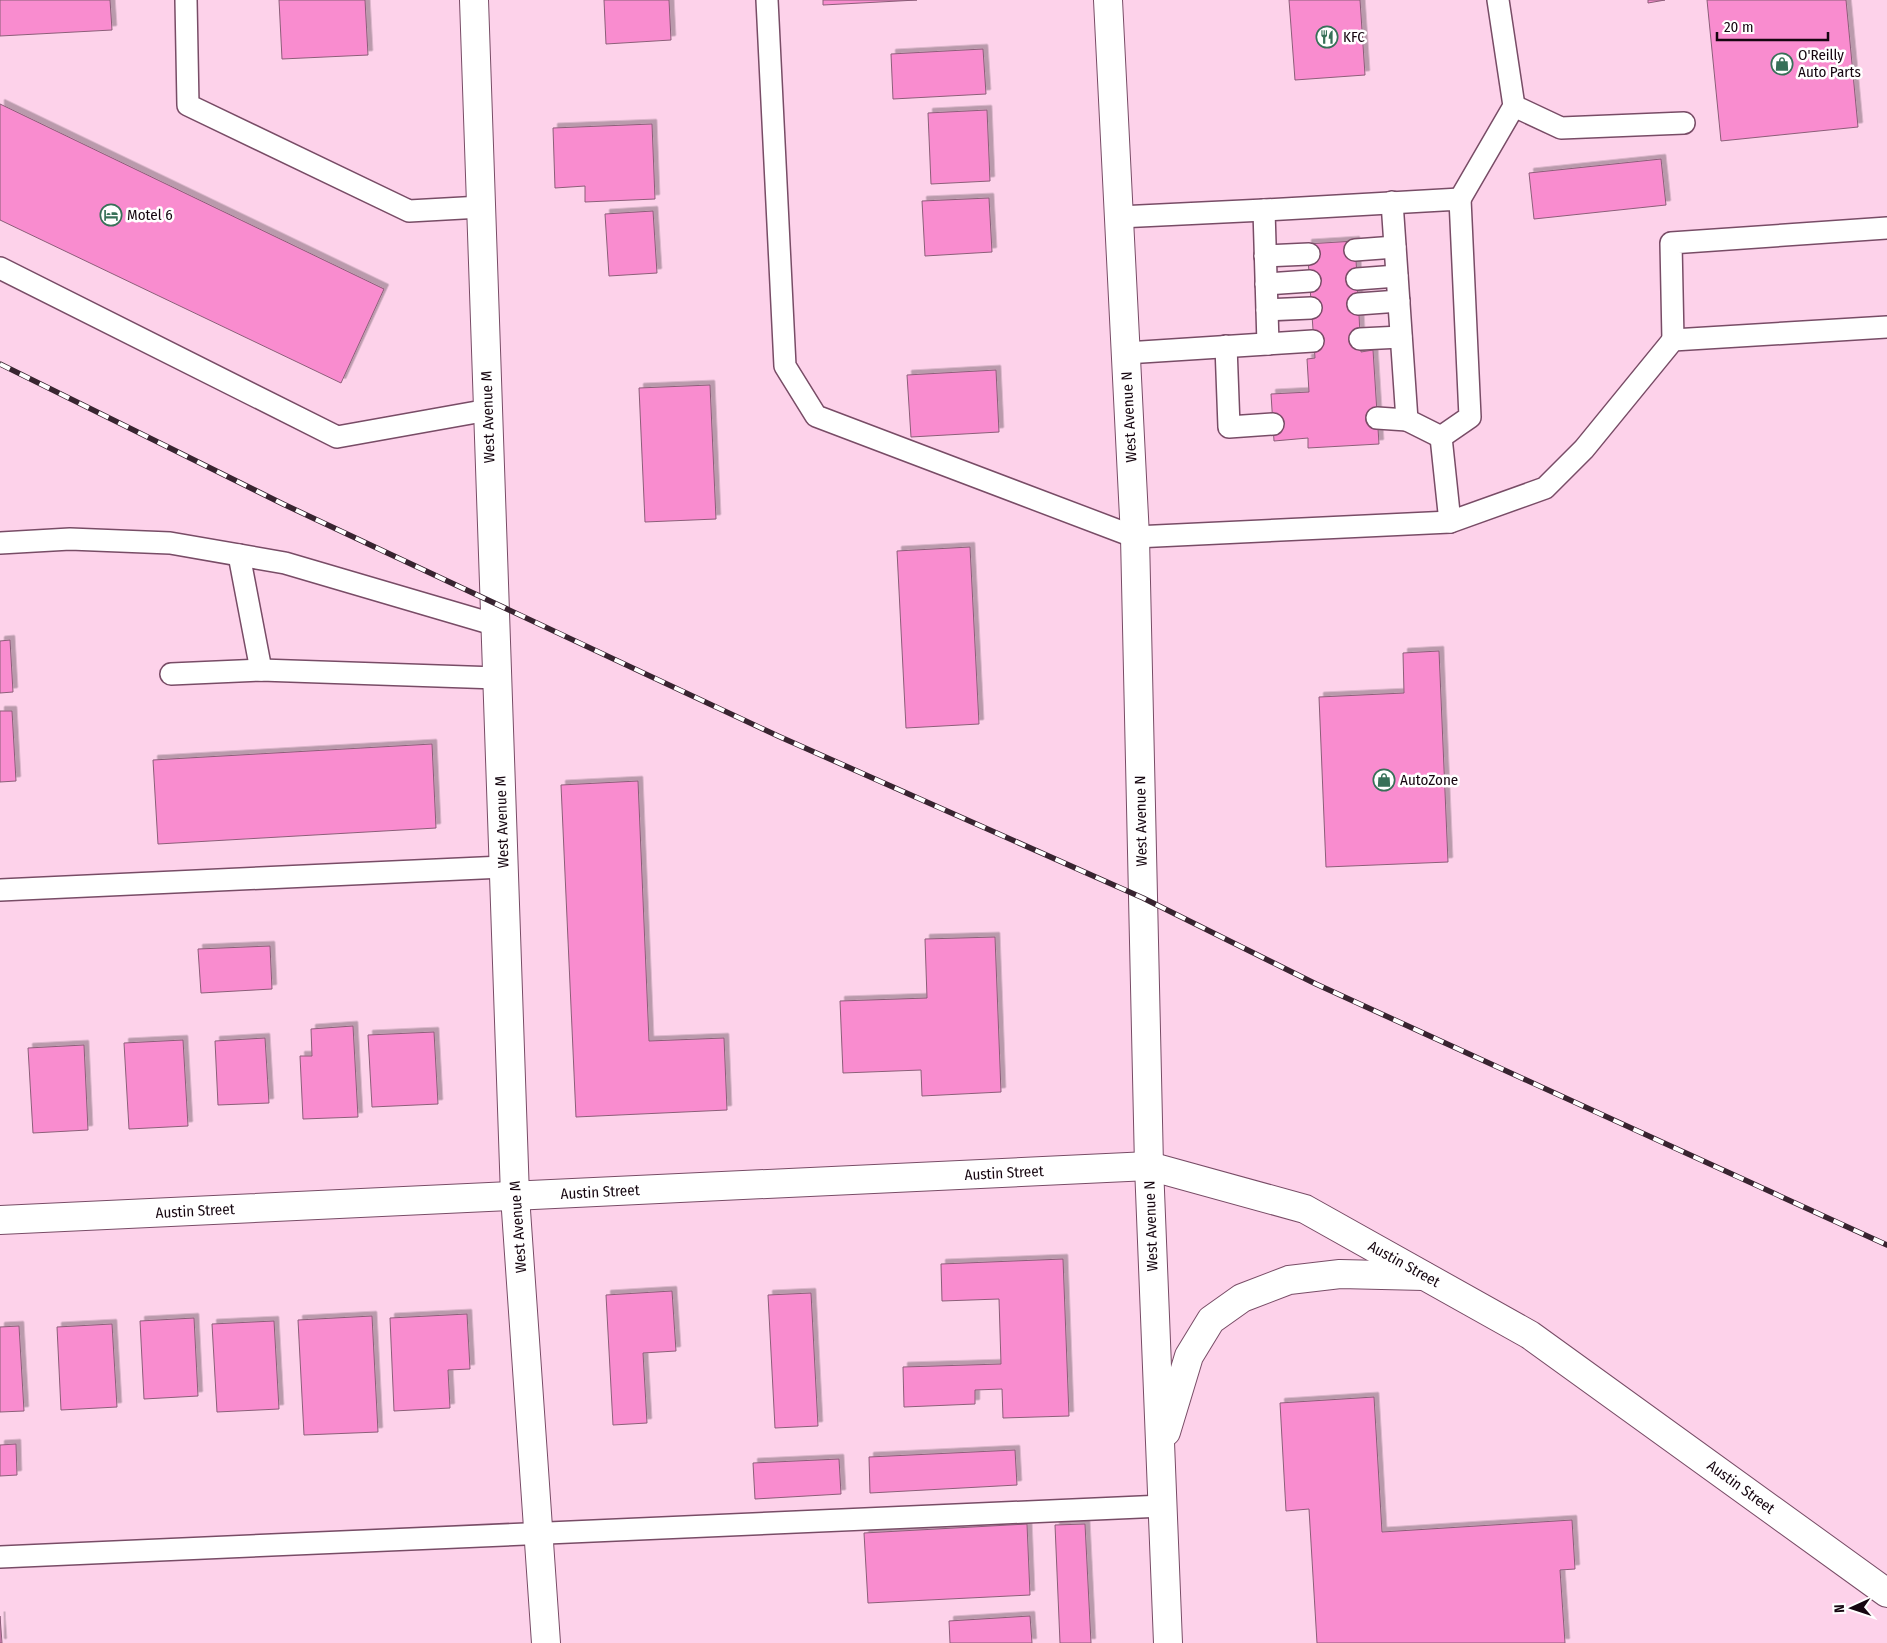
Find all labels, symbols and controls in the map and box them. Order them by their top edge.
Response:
scale bar [1717,10,1828,42]
text: 20 m [1724,18,1754,36]
restaurant icon: KFC [1315,25,1339,49]
place label: KFC [1343,28,1365,46]
place label: O'Reilly Auto Parts [1798,46,1861,81]
shop icon: O'Reilly Auto Parts [1770,52,1794,76]
hotel icon: Motel 6 [99,203,123,227]
place label: Motel 6 [127,206,173,224]
street label: West Avenue M [477,370,499,464]
street label: West Avenue N [1118,371,1140,463]
shop icon: AutoZone [1372,768,1396,792]
place label: AutoZone [1400,771,1458,789]
street label: West Avenue M [491,775,513,869]
street label: West Avenue N [1131,775,1151,867]
street label: Austin Street [964,1162,1044,1184]
street label: West Avenue M [506,1180,530,1274]
street label: West Avenue N [1140,1180,1162,1272]
street label: Austin Street [560,1181,640,1203]
street label: Austin Street [155,1200,235,1222]
street label: Austin Street [1365,1237,1443,1291]
street label: Austin Street [1704,1456,1778,1518]
north arrow [1827,1583,1877,1633]
text: N [1831,1604,1848,1613]

